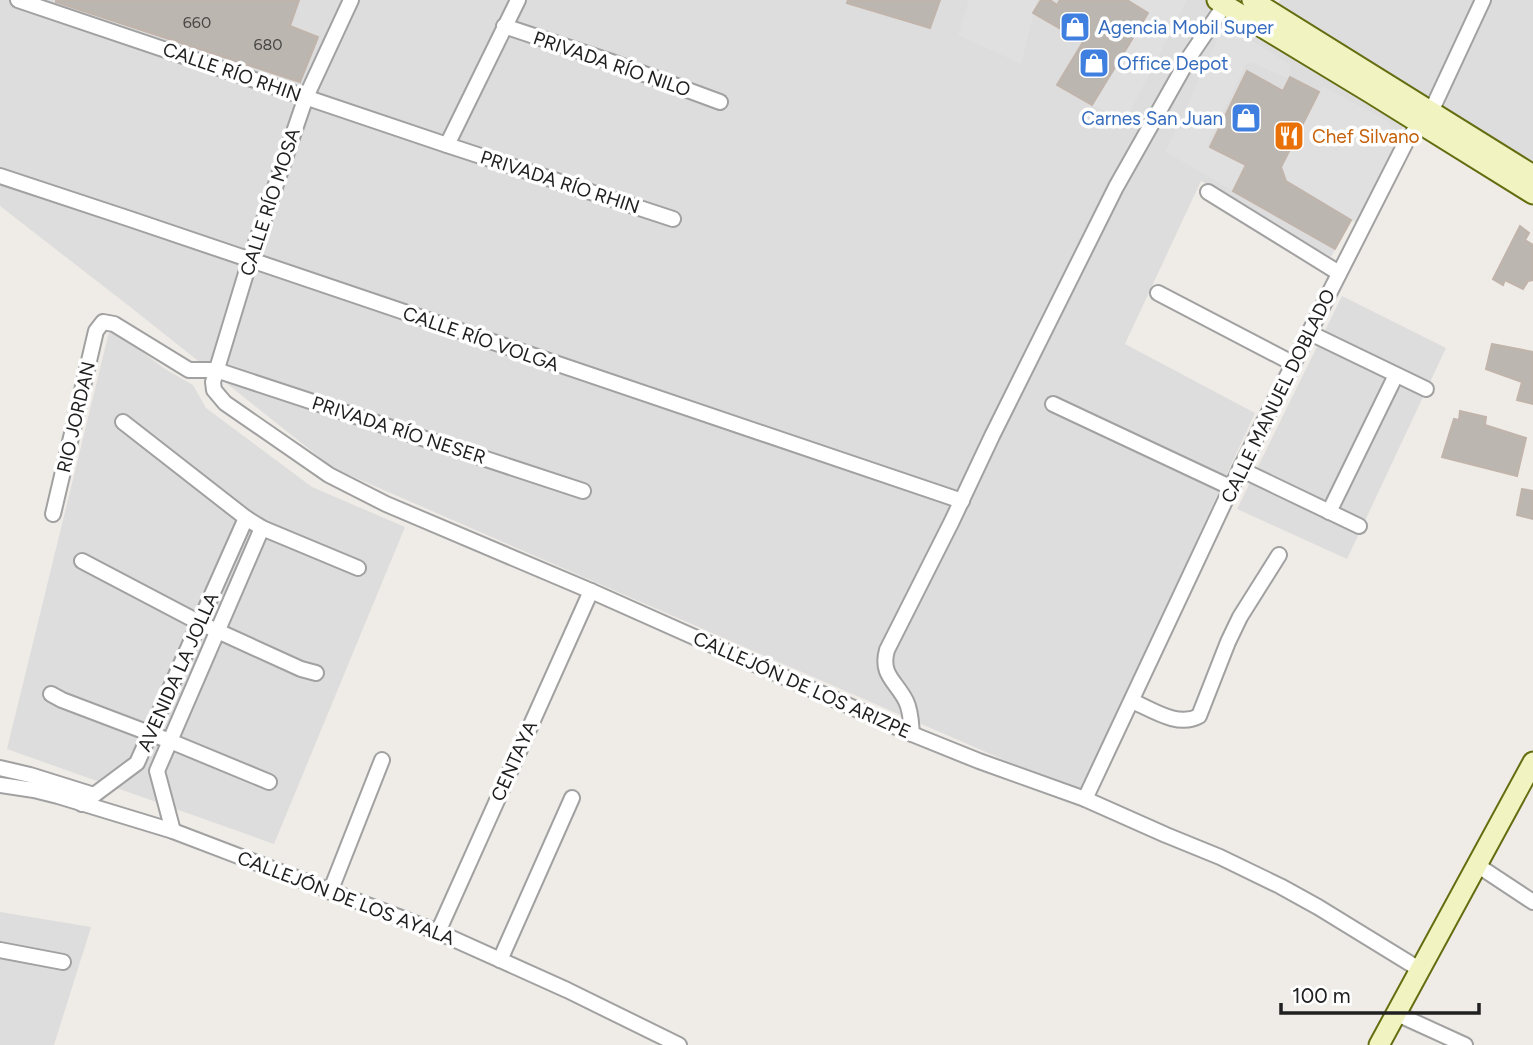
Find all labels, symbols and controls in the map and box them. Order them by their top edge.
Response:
shop icon: Agencia Mobil Super [1058,10,1092,44]
house number: 660 [183,13,211,32]
place label: Agencia Mobil Super [1098,16,1274,39]
street label: PRIVADA RÍO NILO [530,26,694,102]
house number: 680 [253,35,283,54]
street label: CALLE RÍO RHIN [160,38,304,106]
shop icon: Office Depot [1077,46,1111,80]
place label: Office Depot [1117,52,1228,75]
shop icon: Carnes San Juan [1229,101,1263,135]
place label: Carnes San Juan [1081,107,1223,130]
restaurant icon: Chef Silvano [1272,119,1306,153]
street label: CALLE RÍO MOSA [235,125,305,279]
place label: Chef Silvano [1312,125,1420,148]
street label: PRIVADA RÍO RHIN [477,145,643,219]
street label: CALLE MANUEL DOBLADO [1216,285,1340,507]
street label: CALLE RÍO VOLGA [400,301,562,377]
street label: RIO JORDAN [52,359,100,475]
street label: PRIVADA RÍO NESER [309,391,489,469]
street label: AVENIDA LA JOLLA [133,589,223,755]
street label: CALLEJÓN DE LOS ARIZPE [690,627,914,743]
street label: CENTAYA [486,717,542,805]
street label: CALLEJÓN DE LOS AYALA [234,846,458,950]
scale bar [1281,972,1479,1016]
text: 100 m [1292,983,1351,1008]

